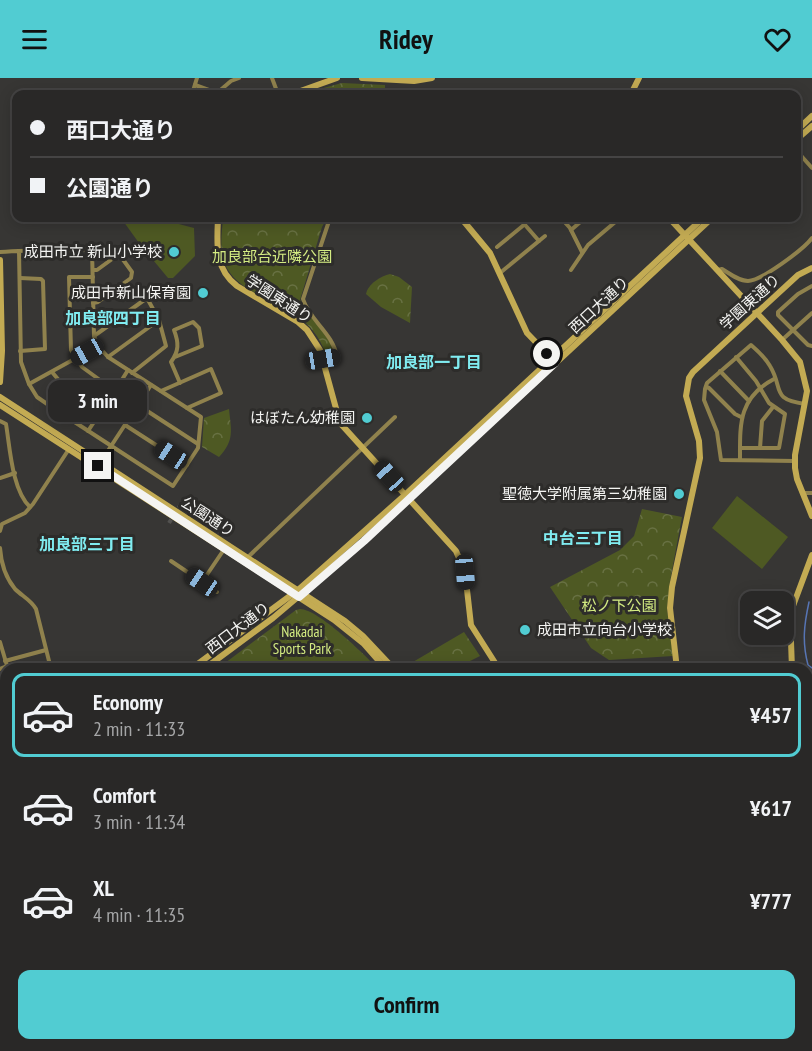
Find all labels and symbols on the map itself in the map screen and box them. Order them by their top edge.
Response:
place label: 成田市立 新山小学校 [24,242,162,261]
marker: 成田市立 新山小学校 [167,245,181,259]
park label: 加良部台近隣公園 [212,247,332,266]
street label: 学園東通り [715,269,784,334]
street label: 学園東通り [243,270,316,327]
street label: 西口大通り [565,272,633,337]
place label: 成田市新山保育園 [71,283,191,302]
marker: 成田市新山保育園 [196,286,210,300]
district label: 加良部四丁目 [65,308,161,328]
car [67,335,107,369]
route start [533,340,560,367]
car [304,347,342,371]
district label: 加良部一丁目 [386,352,482,372]
callout: 3 min [48,379,148,421]
place label: はぼたん幼稚園 [250,408,355,427]
marker: はぼたん幼稚園 [360,411,374,425]
car [151,438,191,472]
route end [84,452,111,479]
car [370,457,408,495]
place label: 聖徳大学附属第三幼稚園 [502,484,667,503]
marker: 聖徳大学附属第三幼稚園 [672,487,686,501]
street label: 公園通り [178,492,239,541]
district label: 中台三丁目 [543,528,623,548]
district label: 加良部三丁目 [39,534,135,554]
car [454,553,476,591]
car [182,564,222,600]
park label: 松ノ下公園 [581,596,657,615]
street label: 西口大通り [202,597,273,658]
place label: 成田市立向台小学校 [537,620,672,639]
park label: Nakadai Sports Park [273,622,331,658]
marker: 成田市立向台小学校 [518,623,532,637]

